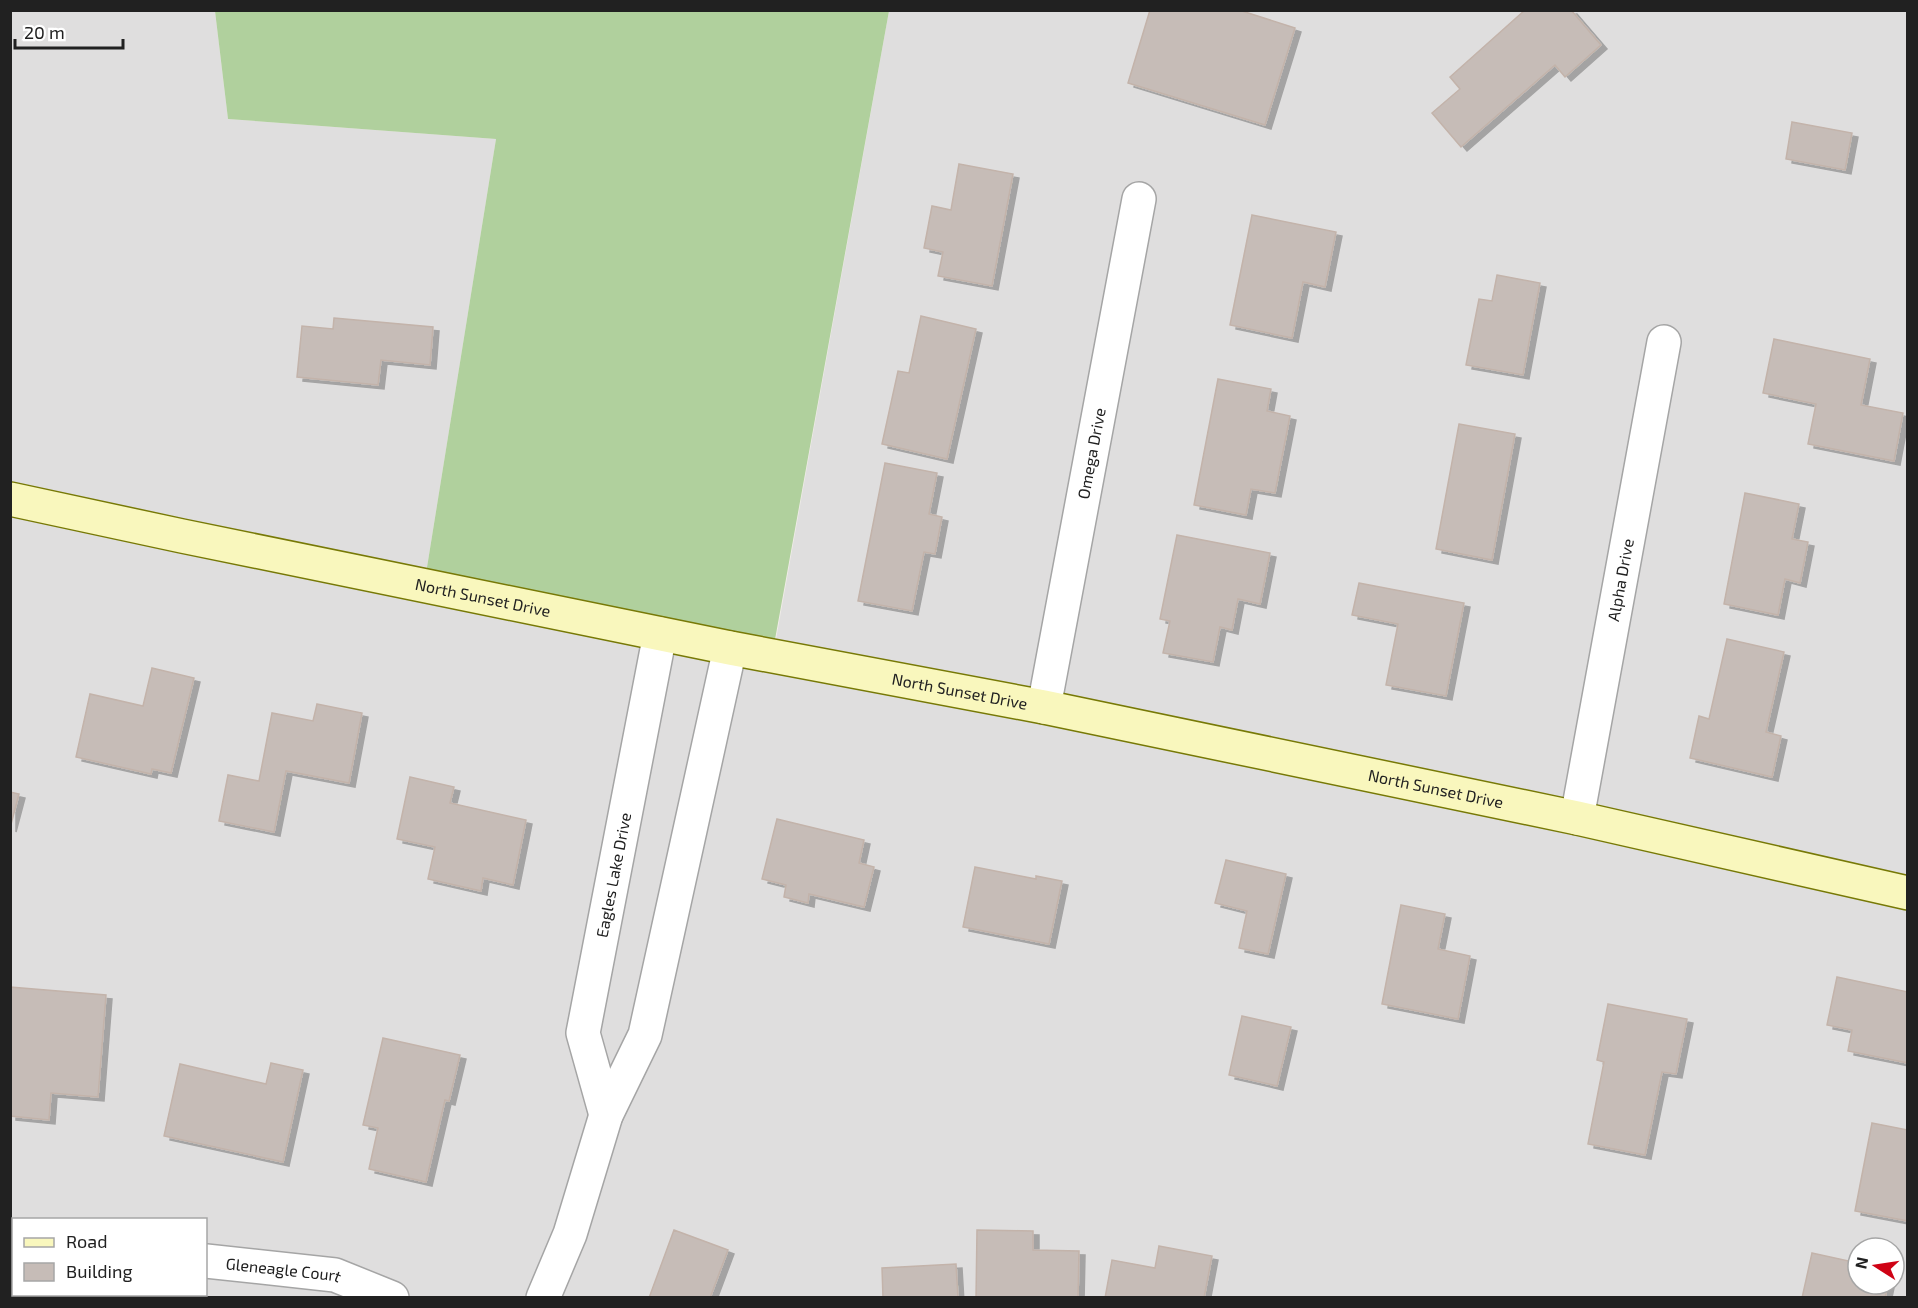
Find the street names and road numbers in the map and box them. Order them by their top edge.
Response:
street label: Omega Drive [1073,406,1109,501]
street label: Alpha Drive [1603,537,1637,623]
street label: North Sunset Drive [414,574,552,620]
street label: North Sunset Drive [890,669,1029,713]
street label: North Sunset Drive [1367,765,1505,811]
street label: Eagles Lake Drive [592,811,634,939]
street label: Gleneagle Court [225,1253,344,1286]

